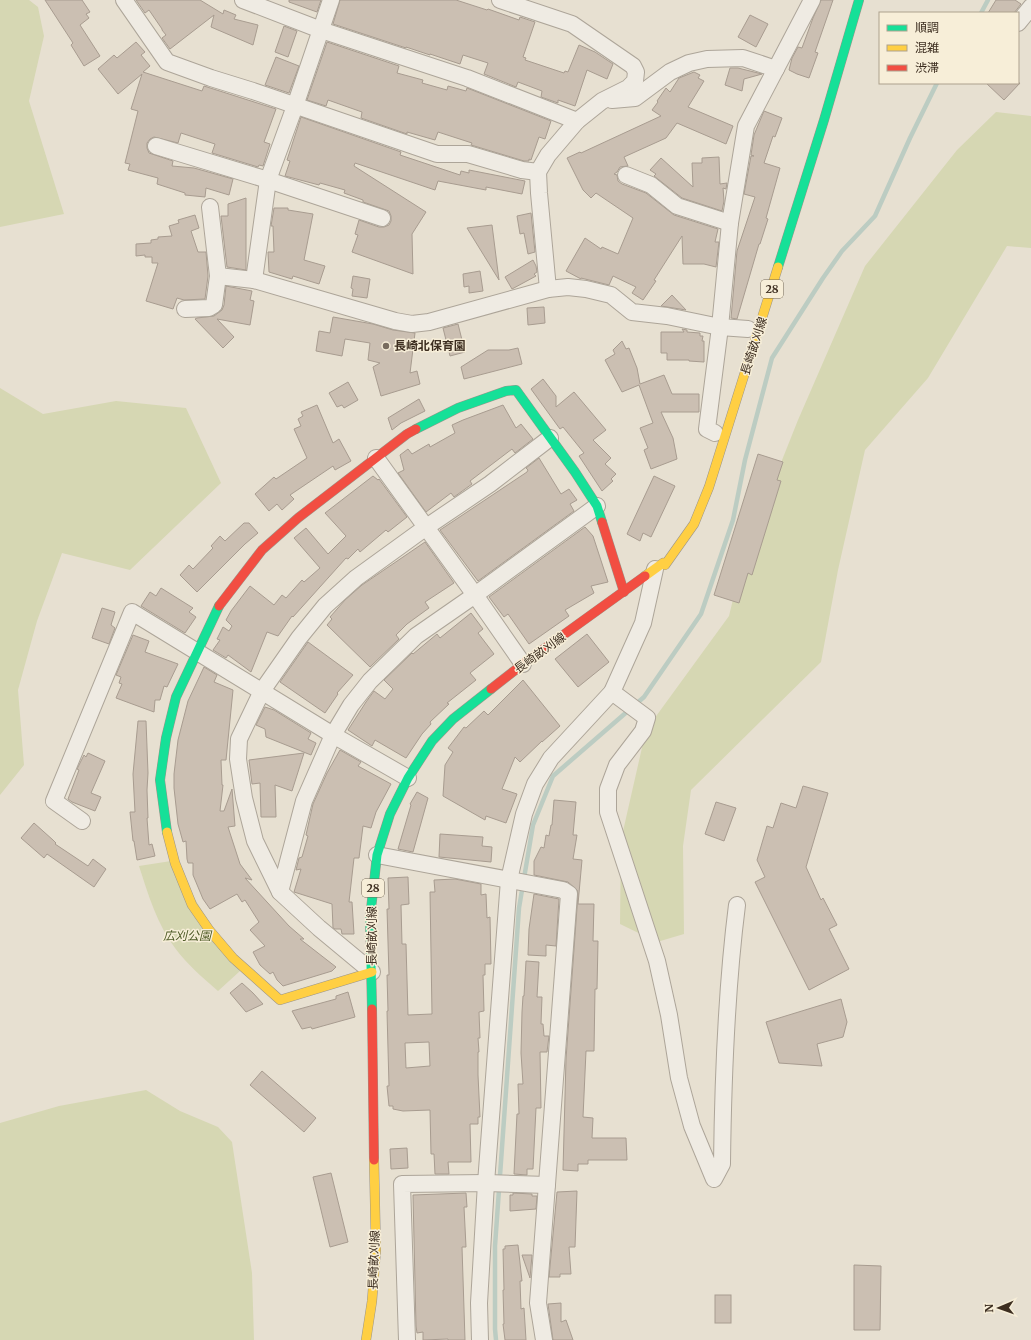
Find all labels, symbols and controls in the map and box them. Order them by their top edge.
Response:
legend [879,12,1019,84]
text: 順調 [915,20,939,35]
text: 混雑 [915,40,939,55]
text: 渋滞 [915,60,939,75]
road number: 28 [761,280,783,298]
street label: 長崎畝刈線 [737,315,770,377]
place label: 長崎北保育園 [394,338,466,353]
marker: 長崎北保育園 [381,341,391,351]
street label: 長崎畝刈線 [511,629,568,676]
road number: 28 [362,879,384,897]
street label: 長崎畝刈線 [364,906,379,966]
park label: 広刈公園 [163,928,213,943]
street label: 長崎畝刈線 [365,1230,382,1290]
north arrow [979,1288,1019,1328]
text: N [982,1303,996,1313]

